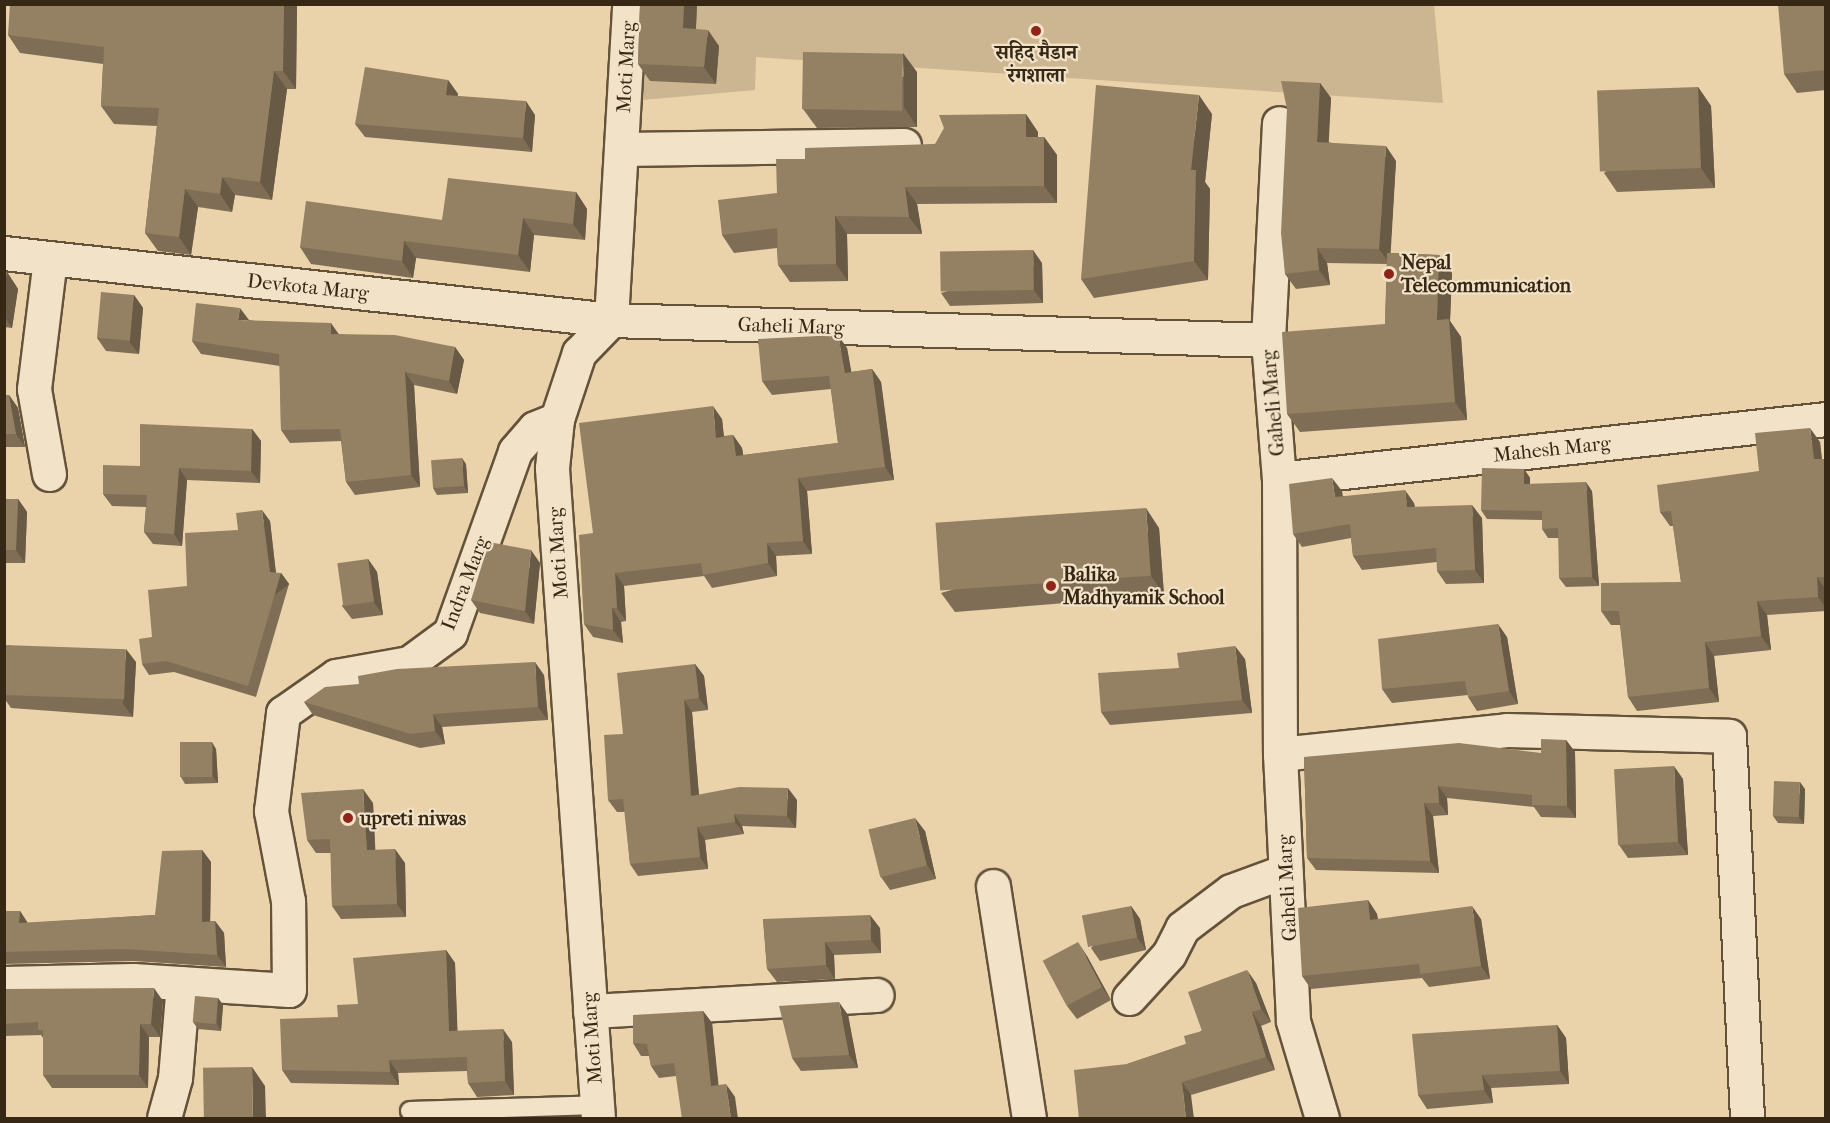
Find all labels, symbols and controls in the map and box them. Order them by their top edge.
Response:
street label: Moti Marg [612,20,640,114]
marker: सहिद मैडान रंगशाला [1029,24,1043,38]
place label: सहिद मैडान रंगशाला [995,41,1077,88]
place label: Nepal Telecommunication [1401,250,1571,297]
marker: Nepal Telecommunication [1382,267,1396,281]
street label: Devkota Marg [246,269,370,305]
street label: Gaheli Marg [737,312,845,340]
street label: Gaheli Marg [1256,349,1290,457]
street label: Mahesh Marg [1492,431,1612,467]
street label: Moti Marg [543,506,573,600]
street label: Indra Marg [436,533,494,633]
place label: Balika Madhyamik School [1063,562,1225,609]
marker: Balika Madhyamik School [1044,579,1058,593]
place label: upreti niwas [360,806,466,830]
marker: upreti niwas [341,811,355,825]
street label: Gaheli Marg [1272,834,1302,942]
street label: Moti Marg [577,991,607,1085]

